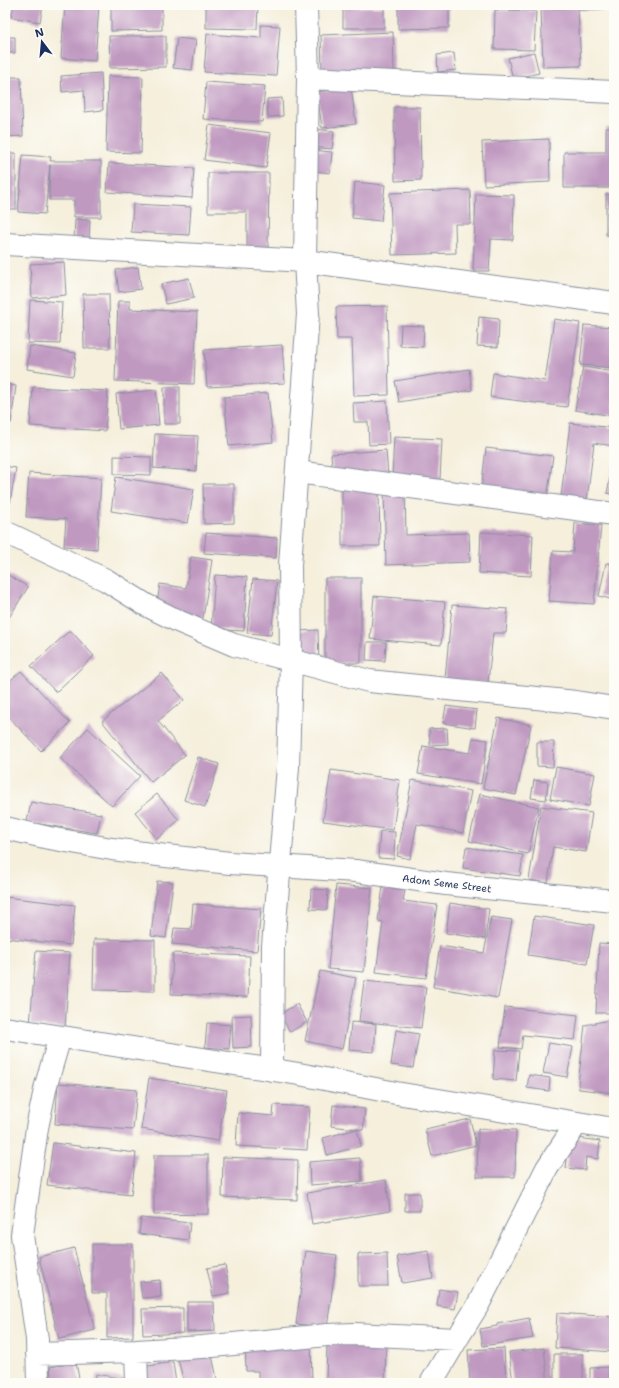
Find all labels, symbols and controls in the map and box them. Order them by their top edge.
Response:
north arrow [22,22,62,62]
text: N [33,24,46,41]
street label: Adom Seme Street [402,872,492,895]

